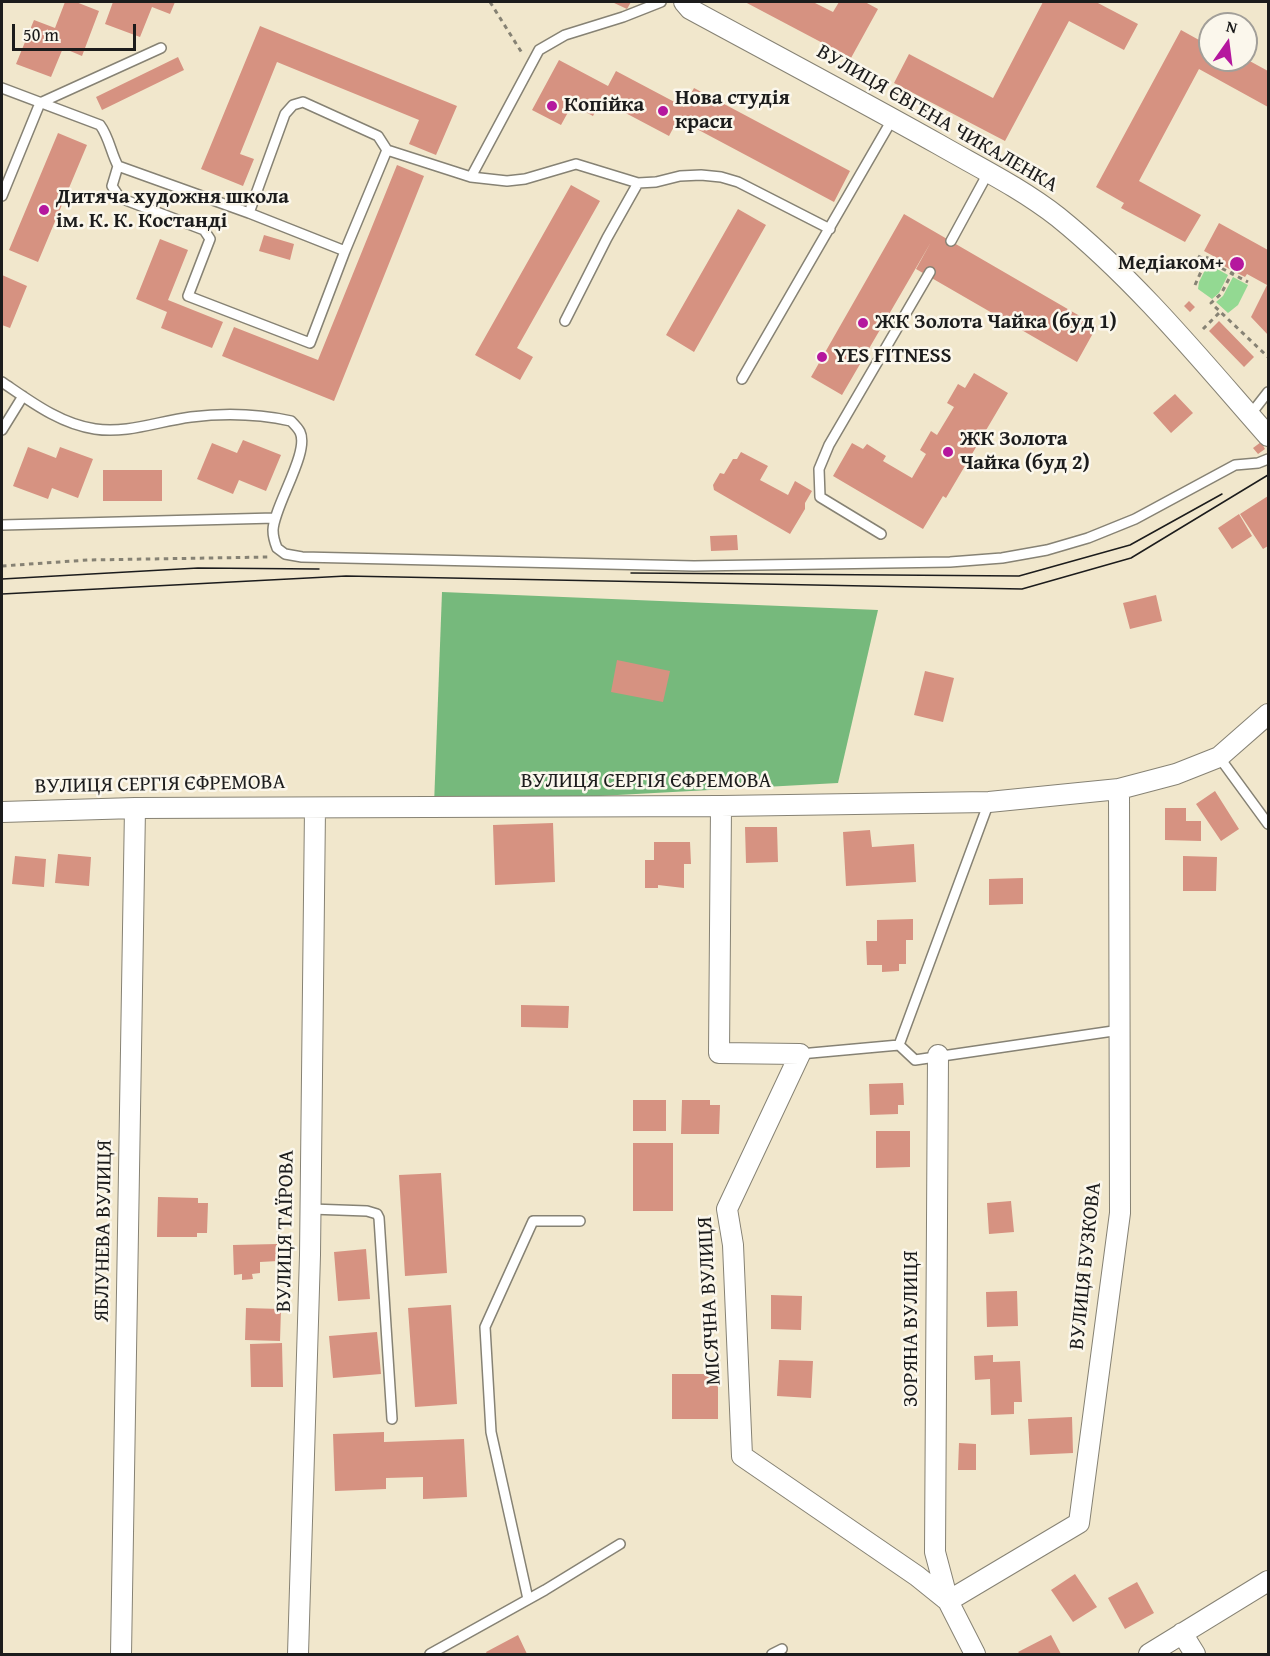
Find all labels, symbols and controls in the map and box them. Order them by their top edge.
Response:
scale bar [15,12,140,50]
north arrow [1198,12,1258,72]
text: N [1224,14,1240,39]
text: 50 m [23,21,59,48]
street label: ВУЛИЦЯ ЄВГЕНА ЧИКАЛЕНКА [812,39,1062,199]
place label: Нова студія краси [675,86,790,136]
place label: Копійка [564,93,644,119]
marker: Копійка [545,99,559,113]
marker: Нова студія краси [656,104,670,118]
place label: Дитяча художня школа ім. К. К. Костанді [56,185,289,235]
marker: Дитяча художня школа ім. К. К. Костанді [37,203,51,217]
place label: Медіаком+ [1118,251,1224,277]
marker: Медіаком+ [1228,255,1246,273]
place label: ЖК Золота Чайка (буд 1) [875,310,1117,336]
marker: ЖК Золота Чайка (буд 1) [856,316,870,330]
place label: YES FITNESS [834,344,952,370]
marker: YES FITNESS [815,350,829,364]
place label: ЖК Золота Чайка (буд 2) [960,427,1090,477]
marker: ЖК Золота Чайка (буд 2) [941,445,955,459]
street label: ВУЛИЦЯ СЕРГІЯ ЄФРЕМОВА [521,769,771,795]
street label: ВУЛИЦЯ СЕРГІЯ ЄФРЕМОВА [35,770,285,800]
street label: ЯБЛУНЕВА ВУЛИЦЯ [90,1140,118,1322]
street label: ВУЛИЦЯ ТАЇРОВА [272,1150,300,1312]
street label: ВУЛИЦЯ БУЗКОВА [1065,1181,1107,1351]
street label: МІСЯЧНА ВУЛИЦЯ [693,1216,727,1386]
street label: ЗОРЯНА ВУЛИЦЯ [899,1251,925,1407]

